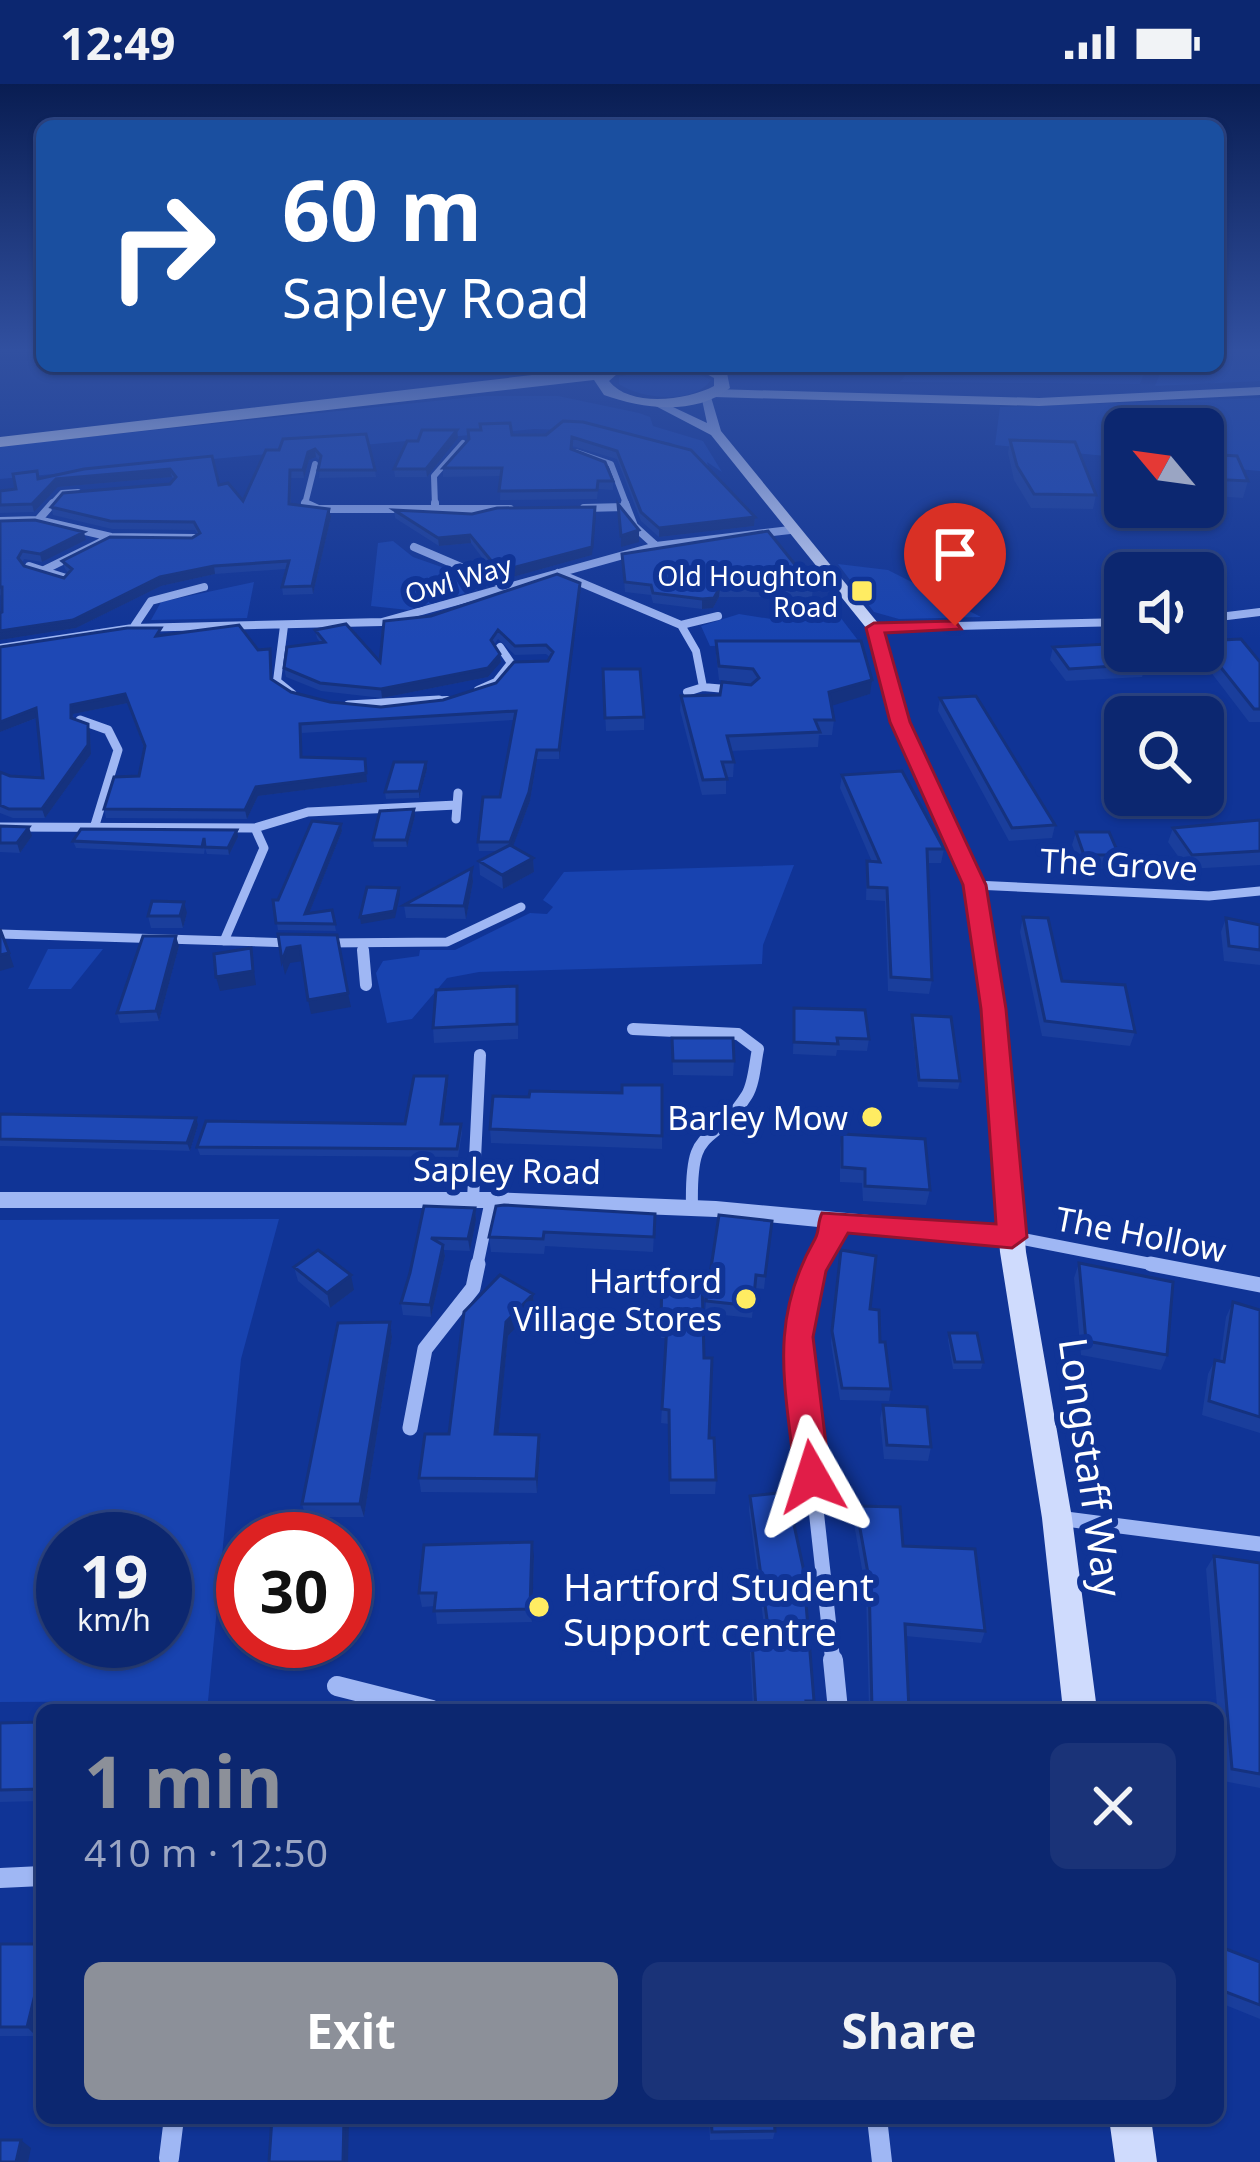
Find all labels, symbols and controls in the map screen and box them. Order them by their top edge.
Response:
text: 12:49 [60,12,176,73]
text: 60 m [282,151,482,266]
icon: right [84,168,240,324]
text: Sapley Road [282,260,590,334]
north arrow [1104,408,1224,528]
map controls [1104,408,1224,816]
pin [904,503,1006,626]
icon: arrive [922,521,988,587]
street label: Owl Way [400,546,516,612]
button: sound [1104,552,1224,672]
place label: Old Houghton Road [657,557,838,625]
marker: Old Houghton Road [849,578,875,604]
button: search [1104,696,1224,816]
street label: The Grove [1039,837,1199,891]
place label: Barley Mow [667,1095,848,1140]
marker: Barley Mow [859,1104,885,1130]
street label: Sapley Road [413,1146,601,1194]
street label: The Hollow [1052,1195,1230,1273]
place label: Hartford Village Stores [513,1258,722,1341]
marker: Hartford Village Stores [733,1286,759,1312]
street label: Longstaff Way [1048,1334,1136,1600]
position arrow [749,1414,875,1540]
speed limit sign: 30 [216,1512,372,1668]
text: 19 [80,1534,148,1616]
place label: Hartford Student Support centre [563,1559,874,1657]
marker: Hartford Student Support centre [526,1594,552,1620]
text: km/h [77,1599,151,1640]
text: 1 min [84,1731,282,1829]
button: close [1050,1743,1176,1869]
text: 410 m · 12:50 [84,1825,328,1878]
button: Exit [84,1962,618,2100]
button: Share [642,1962,1176,2100]

